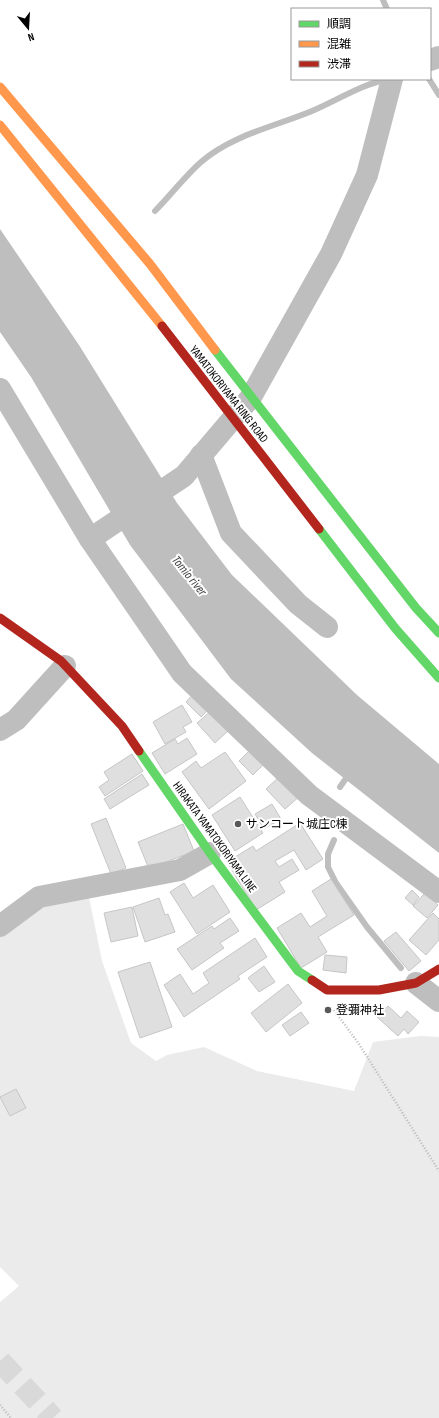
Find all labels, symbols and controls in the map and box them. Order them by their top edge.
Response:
north arrow [8,8,48,48]
legend [291,8,431,80]
text: 順調 [327,17,351,32]
text: N [26,30,36,44]
text: 混雑 [327,37,351,52]
text: 渋滞 [327,57,351,72]
street label: YAMATOKORIYAMA RING ROAD [186,343,271,446]
water label: Tomio river [168,552,211,600]
street label: HIRAKATA YAMATOKORIYAMA LINE [169,779,260,896]
place label: サンコート城庄C棟 [246,817,348,832]
marker: サンコート城庄C棟 [233,819,243,829]
place label: 登彌神社 [336,1003,384,1018]
marker: 登彌神社 [323,1005,333,1015]

